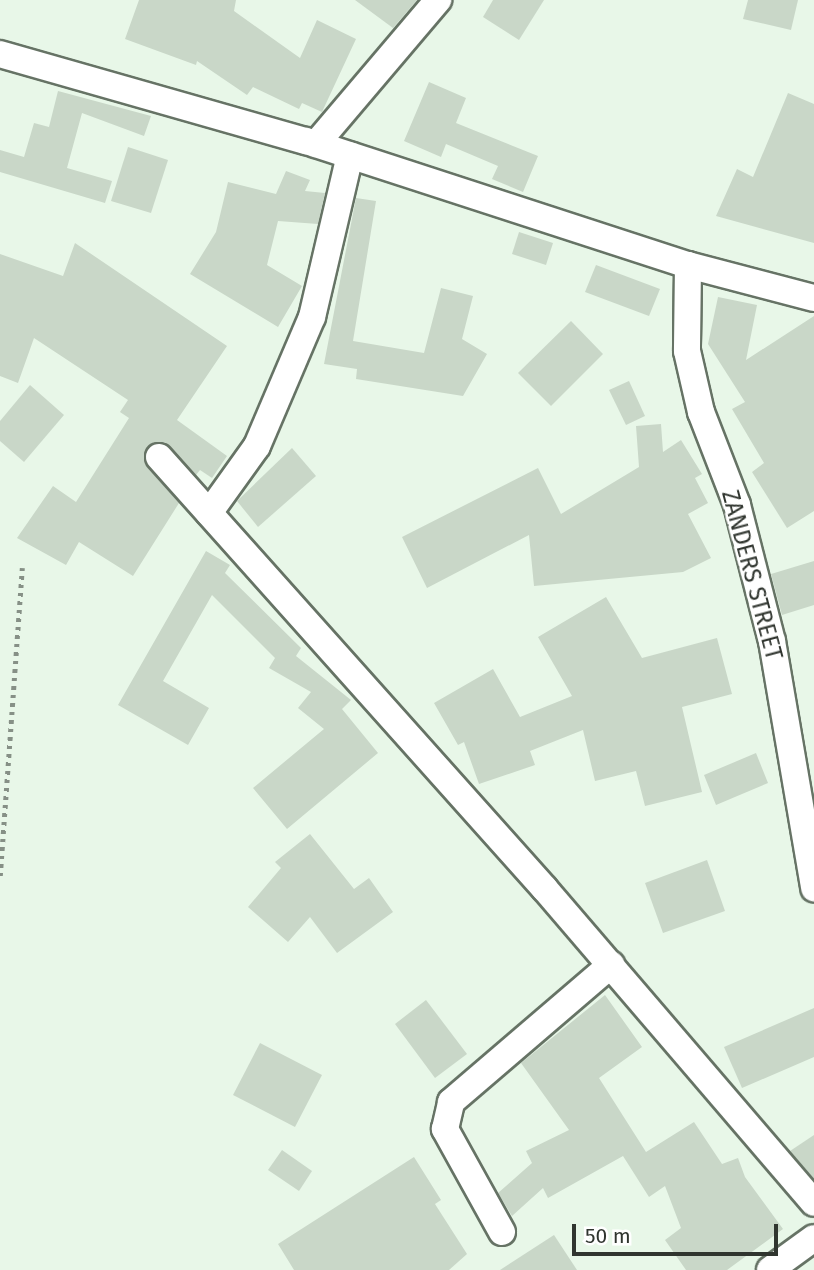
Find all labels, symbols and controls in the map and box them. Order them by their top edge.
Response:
street label: ZANDERS STREET [716,487,788,663]
scale bar [576,1210,782,1254]
text: 50 m [585,1223,631,1249]

